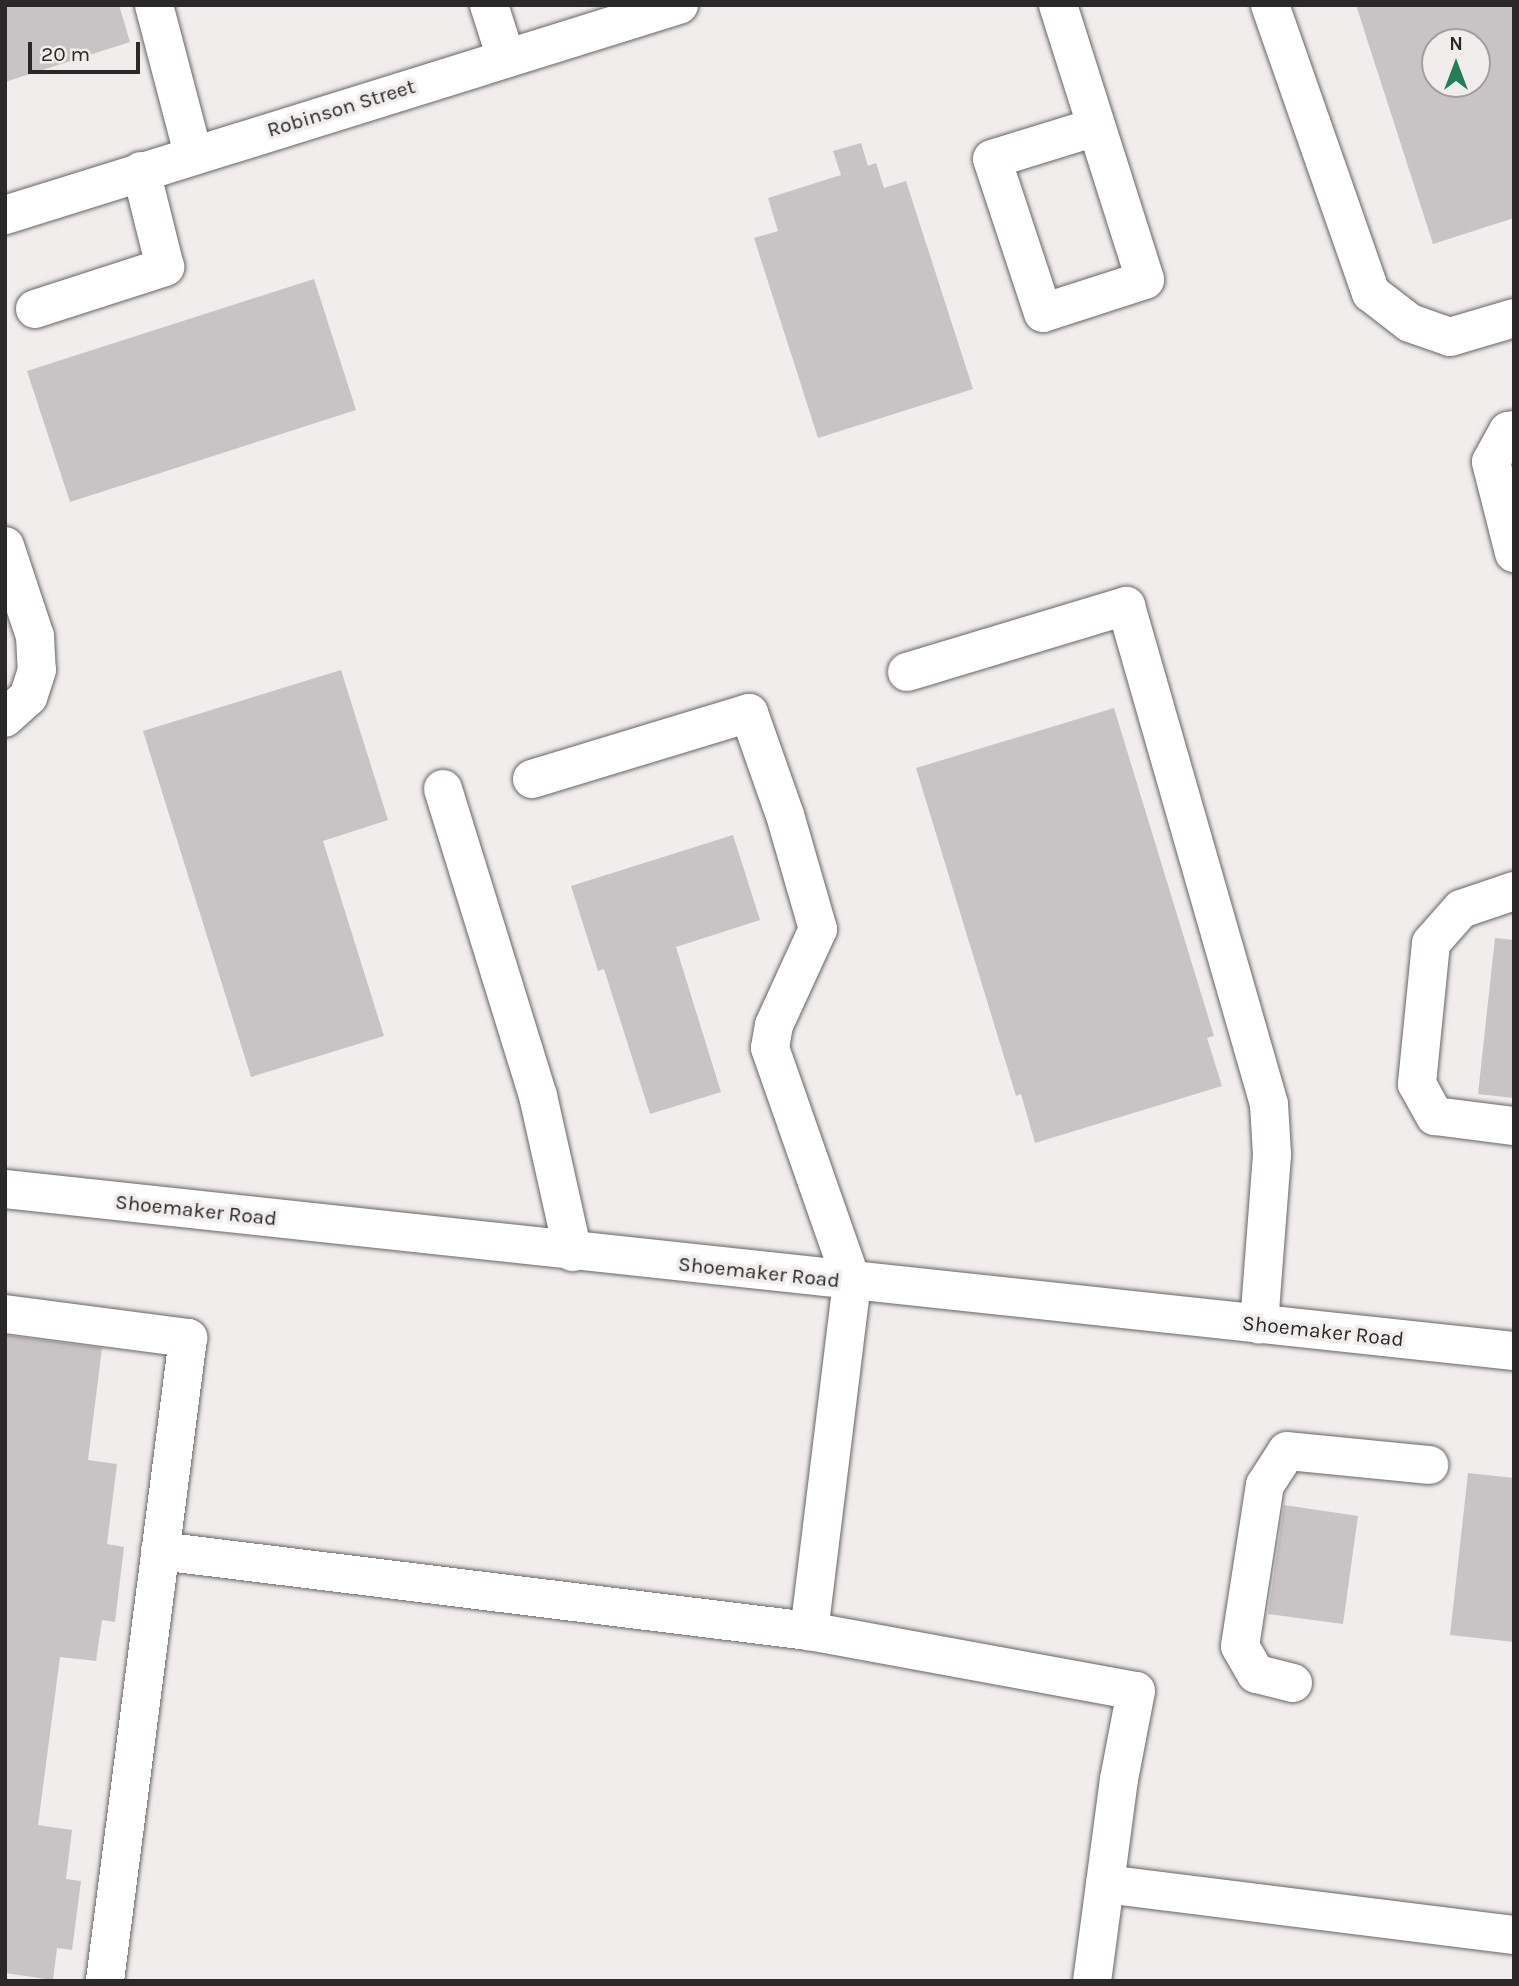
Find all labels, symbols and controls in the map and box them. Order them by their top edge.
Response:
scale bar [32,28,144,72]
north arrow [1421,28,1491,98]
text: N [1449,33,1463,55]
text: 20 m [41,42,90,66]
street label: Robinson Street [264,74,418,142]
street label: Shoemaker Road [114,1189,278,1231]
street label: Shoemaker Road [677,1251,841,1293]
street label: Shoemaker Road [1241,1310,1405,1352]

